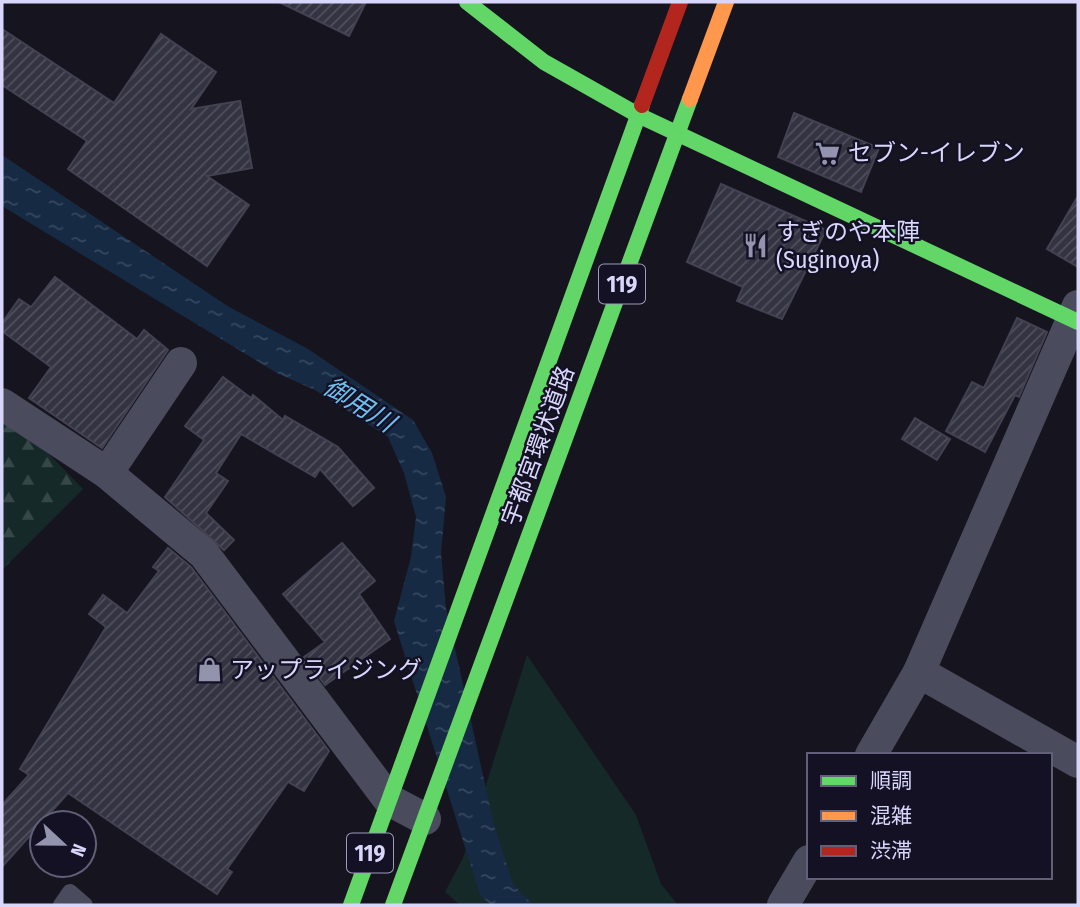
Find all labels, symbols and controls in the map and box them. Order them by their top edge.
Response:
supermarket icon: セブン-イレブン [814,139,842,167]
place label: セブン-イレブン [848,139,1025,167]
place label: すぎのや本陣 (Suginoya) [776,218,920,274]
restaurant icon: すぎのや本陣 (Suginoya) [742,232,770,260]
road number: 119 [599,264,645,304]
street label: 宇都宮環状道路 [496,362,580,530]
water label: 御用川 [318,371,403,440]
shop icon: アップライジング [196,656,224,684]
place label: アップライジング [230,656,422,684]
legend [807,753,1052,879]
text: 順調 [870,768,912,794]
text: 混雑 [870,803,912,829]
north arrow [28,809,98,879]
road number: 119 [347,834,393,873]
text: 渋滞 [870,838,912,864]
text: N [66,841,91,860]

